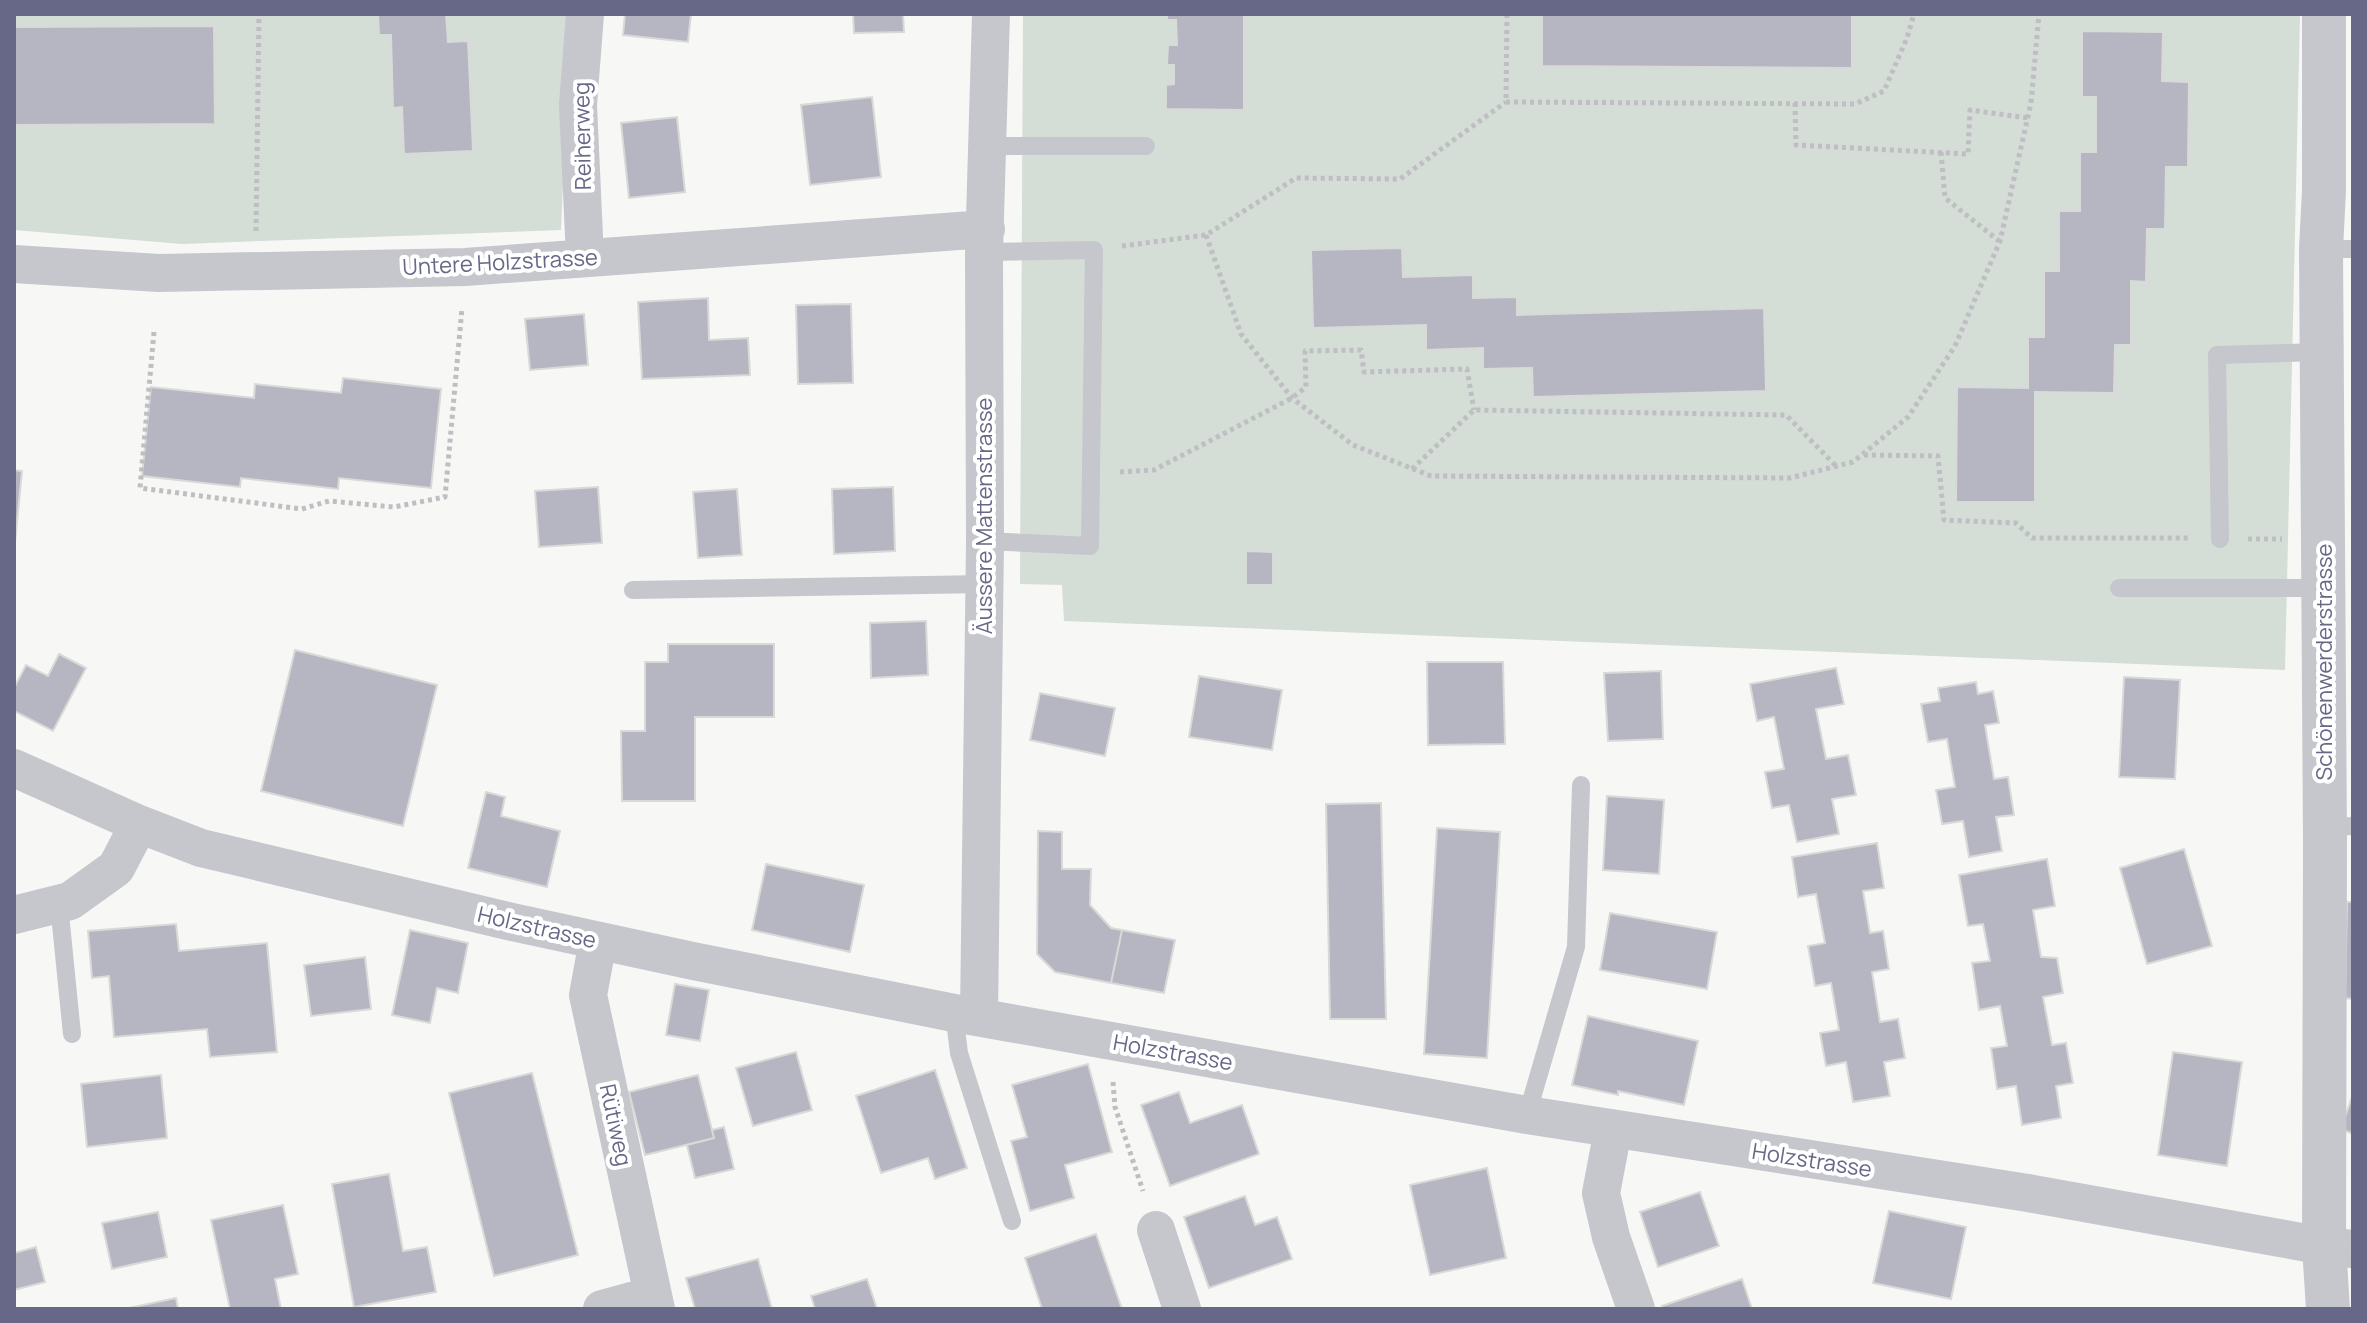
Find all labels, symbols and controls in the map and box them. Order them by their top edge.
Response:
street label: Reiherweg [566,82,598,190]
street label: Untere Holzstrasse [402,242,599,282]
street label: Äussere Mattenstrasse [969,398,999,634]
street label: Schönenwerderstrasse [2309,543,2339,780]
street label: Holzstrasse [475,899,599,955]
street label: Holzstrasse [1111,1027,1235,1077]
street label: Rütiweg [593,1081,639,1169]
street label: Holzstrasse [1750,1136,1874,1184]

